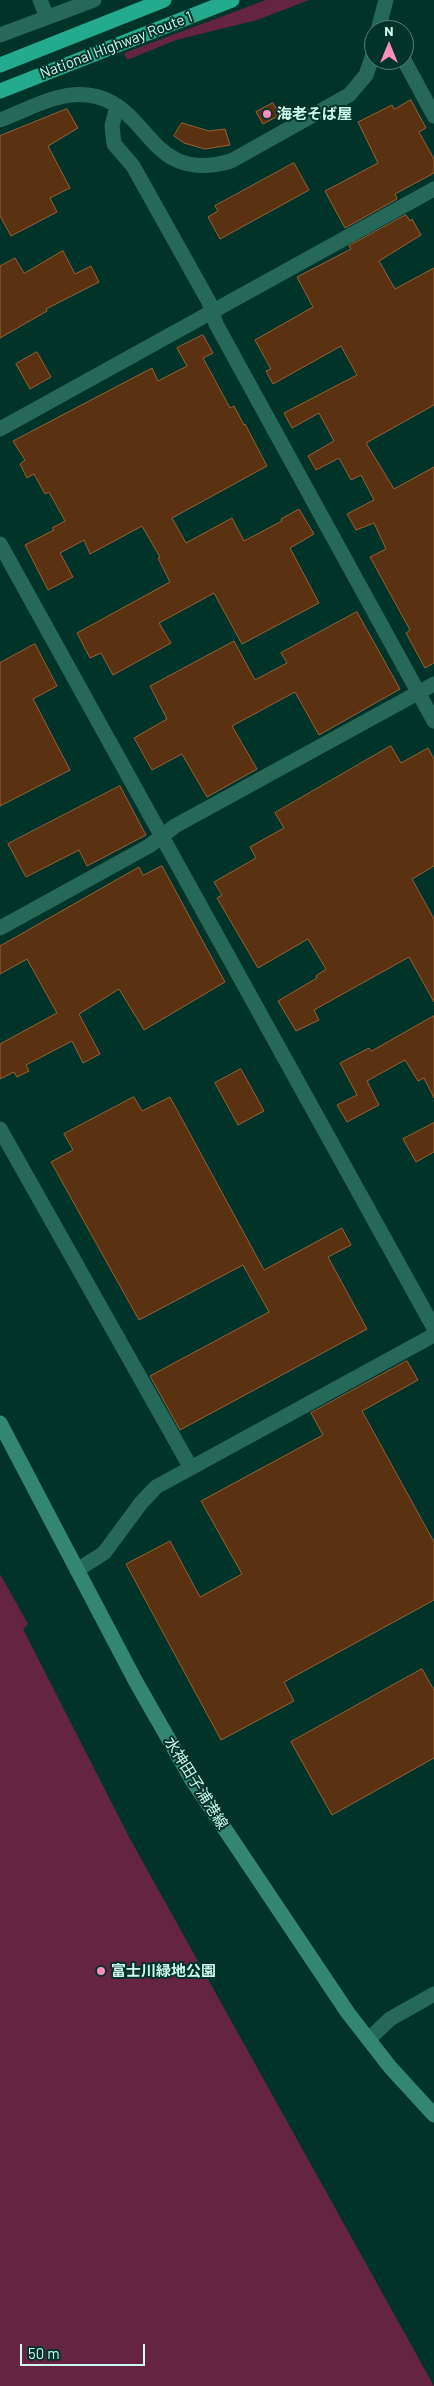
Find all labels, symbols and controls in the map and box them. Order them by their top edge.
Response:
street label: National Highway Route 1 [37,8,195,82]
north arrow [364,20,414,70]
text: N [384,22,394,39]
place label: 海老そば屋 [277,105,352,123]
marker: 海老そば屋 [261,108,273,120]
street label: 水神田子浦港線 [161,1734,231,1832]
place label: 富士川緑地公園 [111,1962,216,1980]
marker: 富士川緑地公園 [95,1965,107,1977]
scale bar [22,2334,148,2366]
text: 50 m [28,2344,60,2362]

